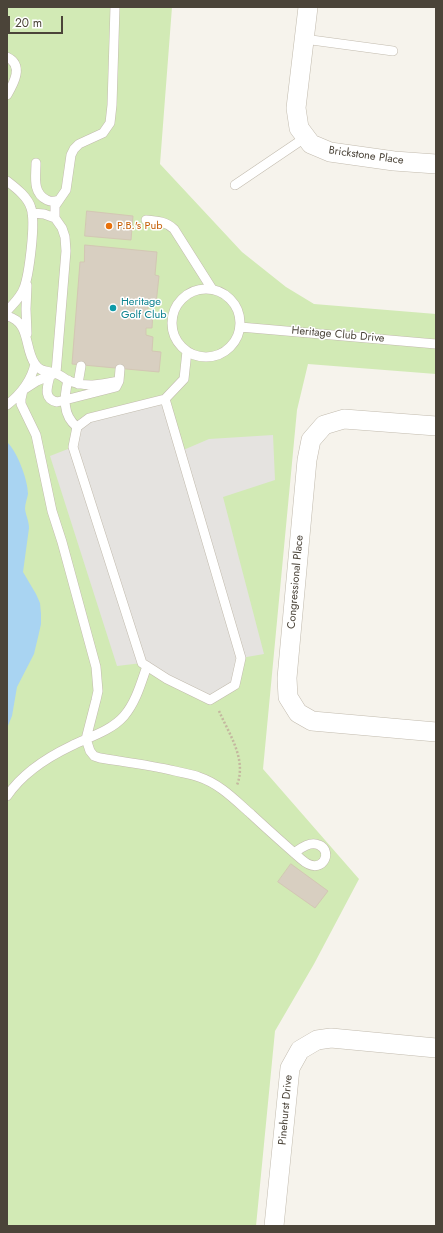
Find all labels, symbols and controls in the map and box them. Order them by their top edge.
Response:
scale bar [10,8,65,34]
text: 20 m [15,14,42,32]
street label: Brickstone Place [328,144,404,168]
place label: P.B.'s Pub [117,219,162,233]
marker: P.B.'s Pub [104,221,114,231]
place label: Heritage Golf Club [121,295,167,321]
marker: Heritage Golf Club [108,303,118,313]
street label: Heritage Club Drive [291,324,385,346]
street label: Congressional Place [285,534,307,630]
street label: Pinehurst Drive [276,1074,296,1146]

